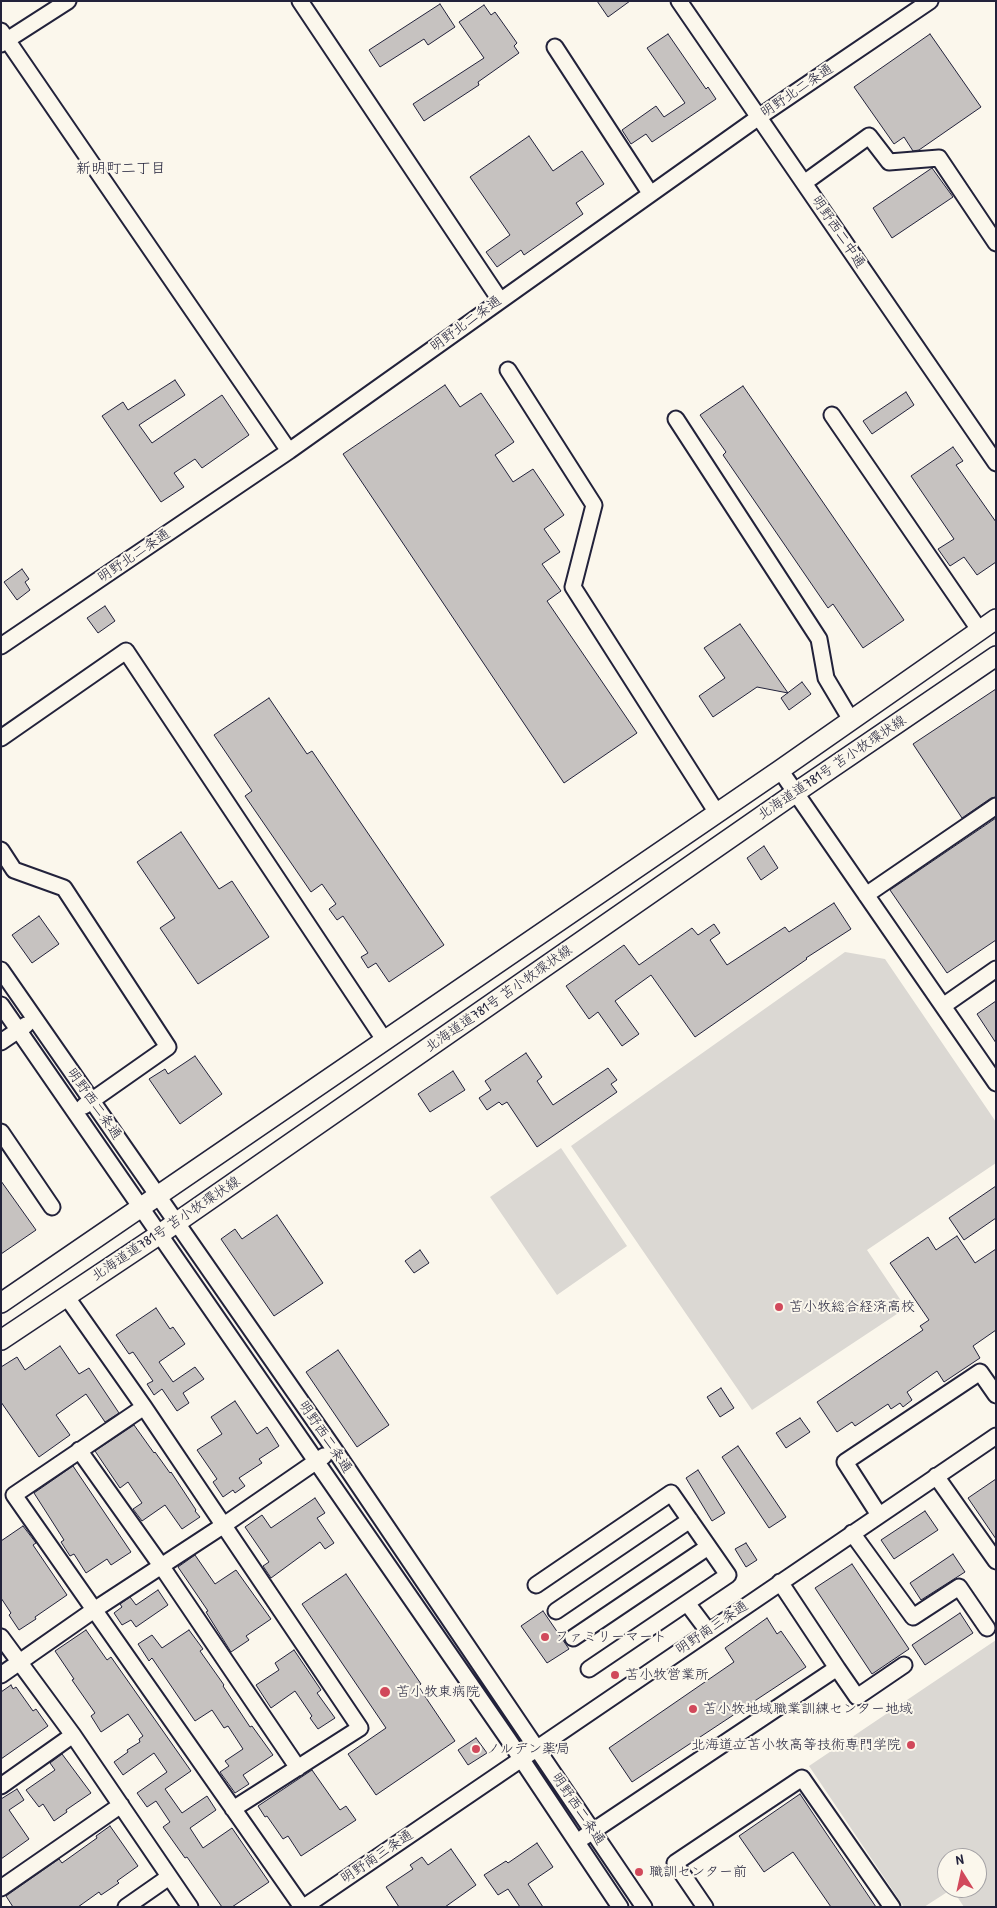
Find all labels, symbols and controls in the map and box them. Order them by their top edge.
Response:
street label: 明野北二条通 [757,61,837,121]
district label: 新明町二丁目 [76,160,166,178]
street label: 明野西二中通 [808,192,868,272]
street label: 明野北二条通 [427,293,505,355]
street label: 明野北二条通 [94,526,174,586]
street label: 北海道道781号 苫小牧環状線 [755,712,909,824]
street label: 北海道道781号 苫小牧環状線 [422,942,576,1056]
street label: 明野西二条通 [63,1065,125,1143]
street label: 北海道道781号 苫小牧環状線 [89,1173,243,1285]
place label: 苫小牧総合経済高校 [789,1299,915,1315]
marker: 苫小牧総合経済高校 [773,1301,785,1313]
street label: 明野西二条通 [295,1397,355,1477]
street label: 明野南三条通 [672,1598,752,1658]
place label: ファミリーマート [555,1629,667,1645]
marker: ファミリーマート [539,1631,551,1643]
place label: 苫小牧営業所 [625,1667,709,1683]
marker: 苫小牧営業所 [609,1669,621,1681]
place label: 苫小牧東病院 [396,1684,480,1700]
marker: 苫小牧東病院 [378,1685,392,1699]
place label: 苫小牧地域職業訓練センター地域 [703,1701,913,1717]
marker: 苫小牧地域職業訓練センター地域 [687,1703,699,1715]
place label: 北海道立苫小牧高等技術専門学院 [691,1737,901,1753]
marker: 北海道立苫小牧高等技術専門学院 [905,1739,917,1751]
place label: ノルデン薬局 [486,1741,570,1757]
marker: ノルデン薬局 [470,1743,482,1755]
street label: 明野西二条通 [548,1769,608,1849]
street label: 明野南三条通 [337,1827,417,1887]
north arrow [937,1848,987,1898]
text: N [954,1849,965,1869]
place label: 職訓センター前 [649,1864,747,1880]
marker: 職訓センター前 [633,1866,645,1878]

